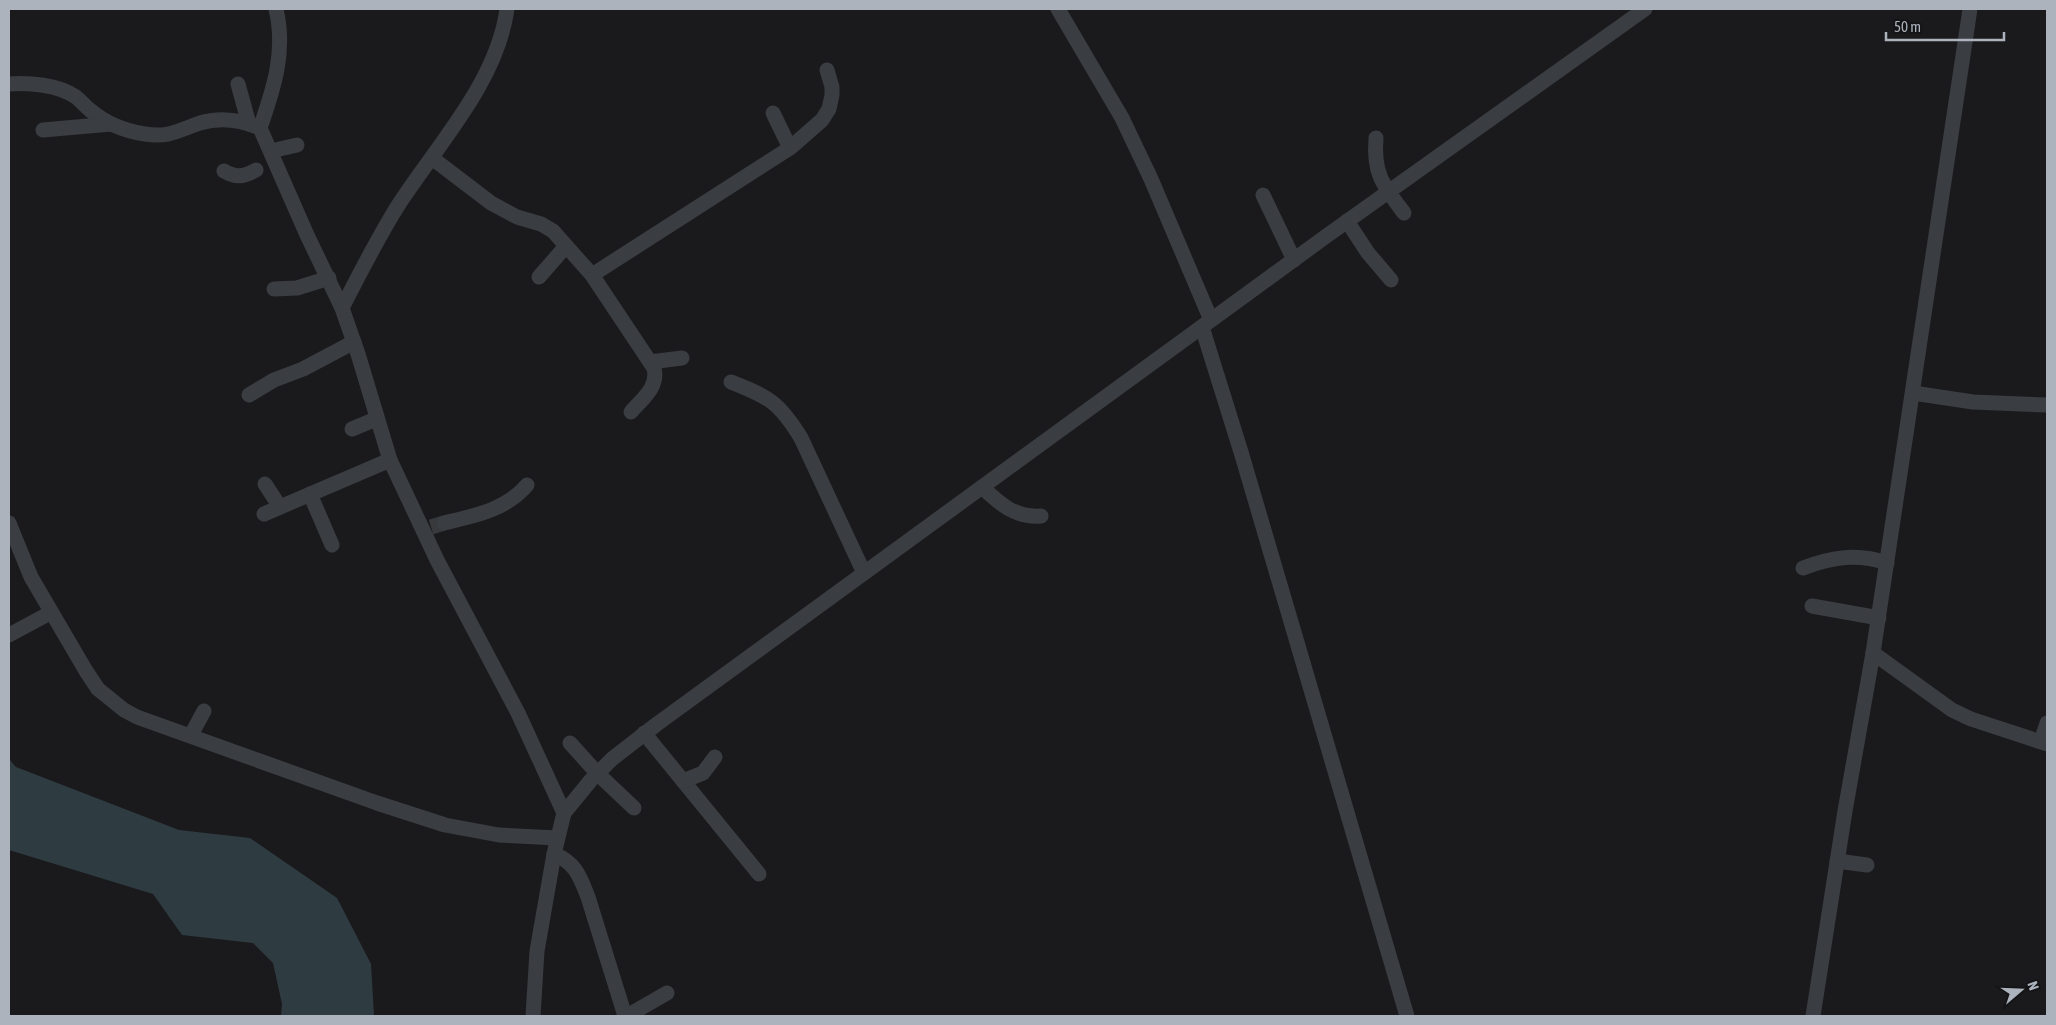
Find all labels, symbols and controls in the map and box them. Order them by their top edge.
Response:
scale bar [1886,10,2004,42]
text: 50 m [1894,18,1921,35]
north arrow [1996,965,2046,1015]
text: N [2024,979,2042,992]

